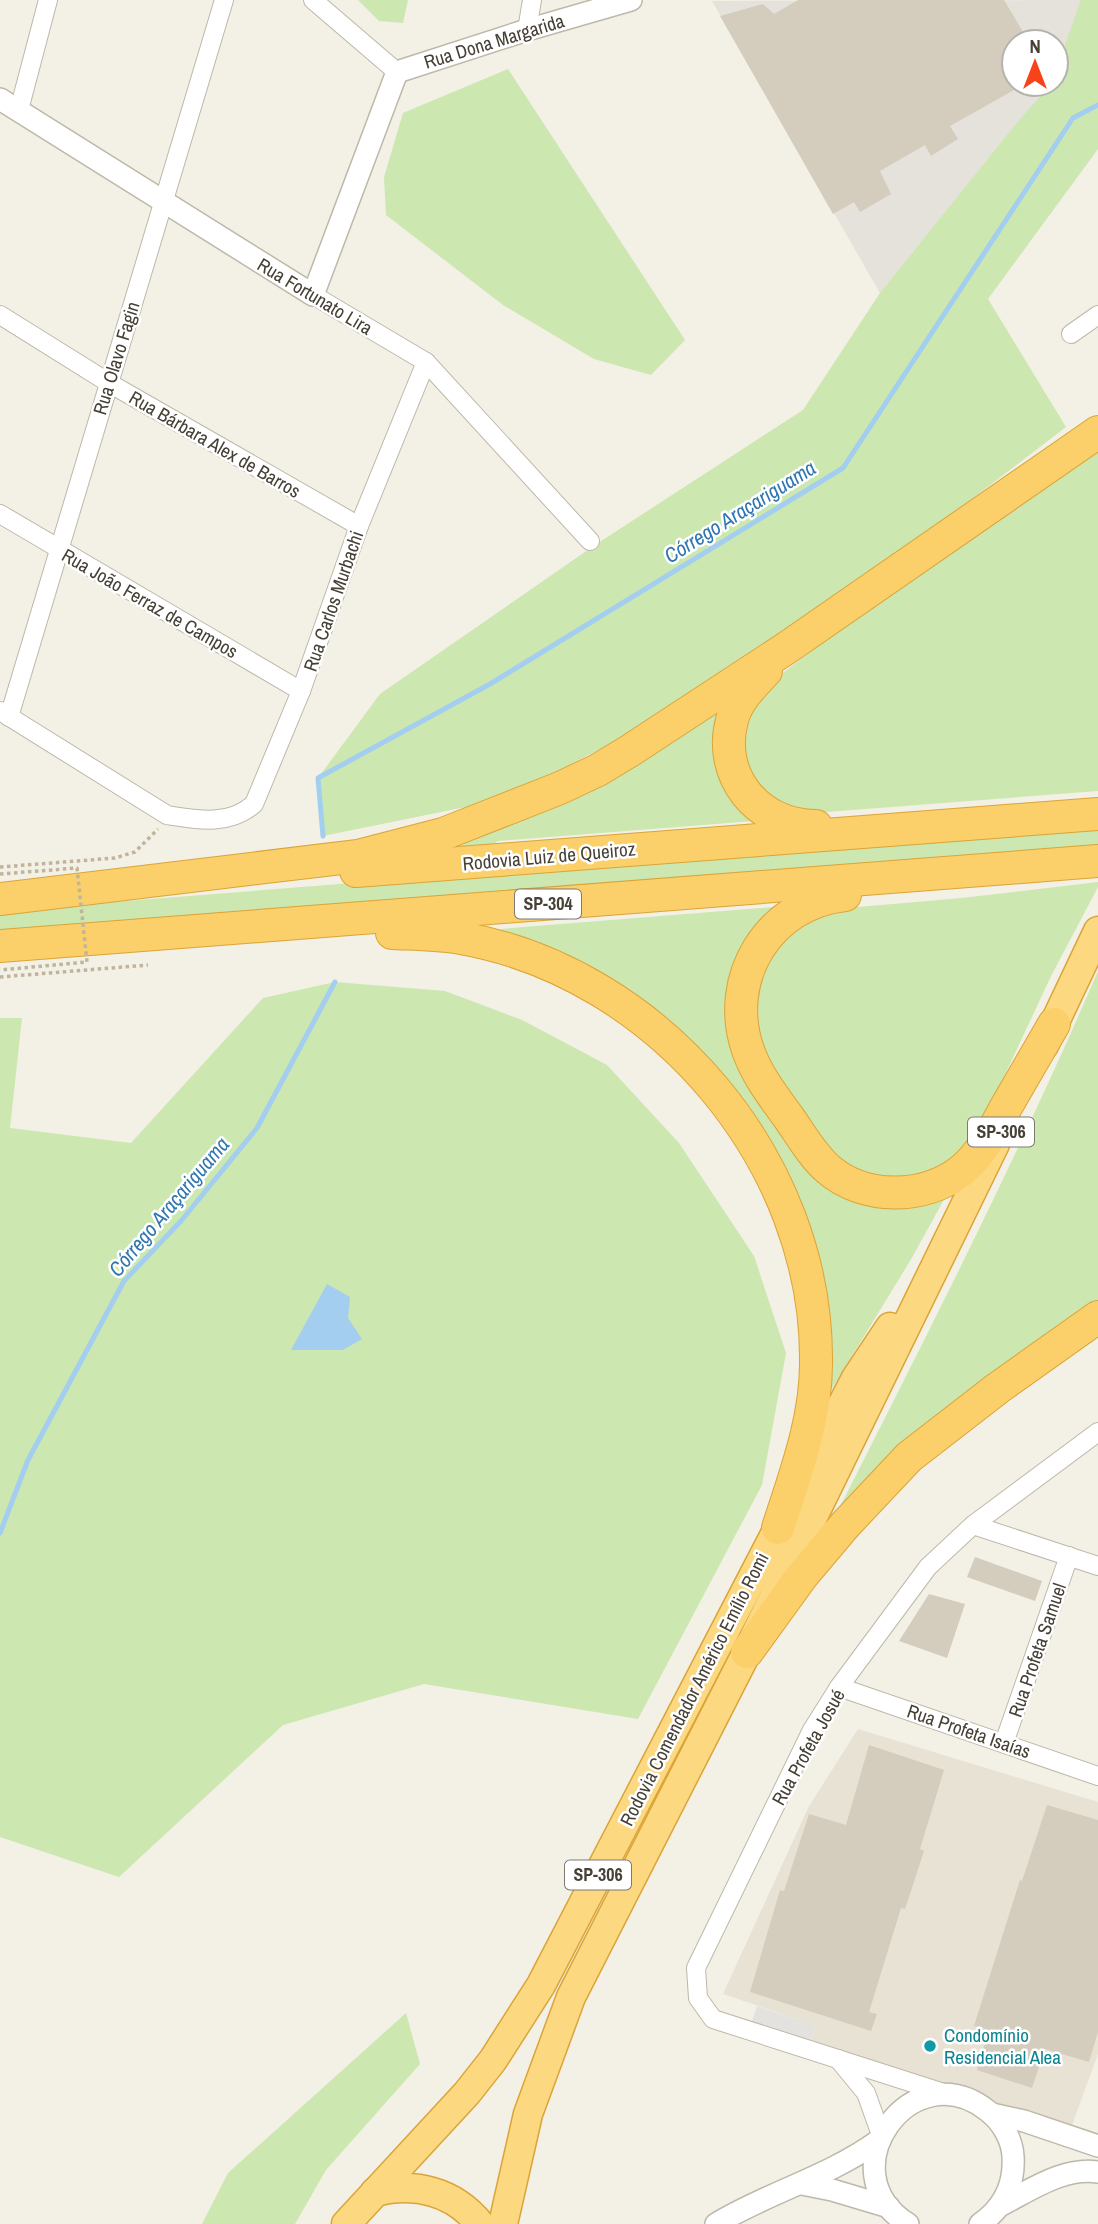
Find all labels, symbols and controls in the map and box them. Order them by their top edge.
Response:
street label: Rua Dona Margarida [421,7,568,75]
north arrow [1000,28,1070,98]
text: N [1029,33,1041,59]
street label: Rua Fortunato Lira [253,251,378,341]
street label: Rua Olavo Fagin [86,298,146,418]
street label: Rua Bárbara Alex de Barros [124,384,306,504]
water label: Córrego Araçariguama [658,453,821,570]
street label: Rua Carlos Murbachi [297,527,369,675]
street label: Rua João Ferraz de Campos [57,542,243,664]
street label: Rodovia Luiz de Queiroz [462,835,637,876]
road number: SP-304 [515,890,581,918]
road number: SP-306 [968,1118,1034,1147]
water label: Córrego Araçariguama [102,1131,236,1283]
street label: Rodovia Comendador Américo Emílio Romi [613,1548,775,1830]
street label: Rua Profeta Samuel [1002,1579,1072,1721]
street label: Rua Profeta Josué [765,1684,851,1810]
street label: Rua Profeta Isaías [904,1698,1034,1764]
road number: SP-306 [565,1860,631,1889]
place label: Condomínio Residencial Alea [944,2022,1061,2070]
marker: Condomínio Residencial Alea [922,2038,938,2054]

